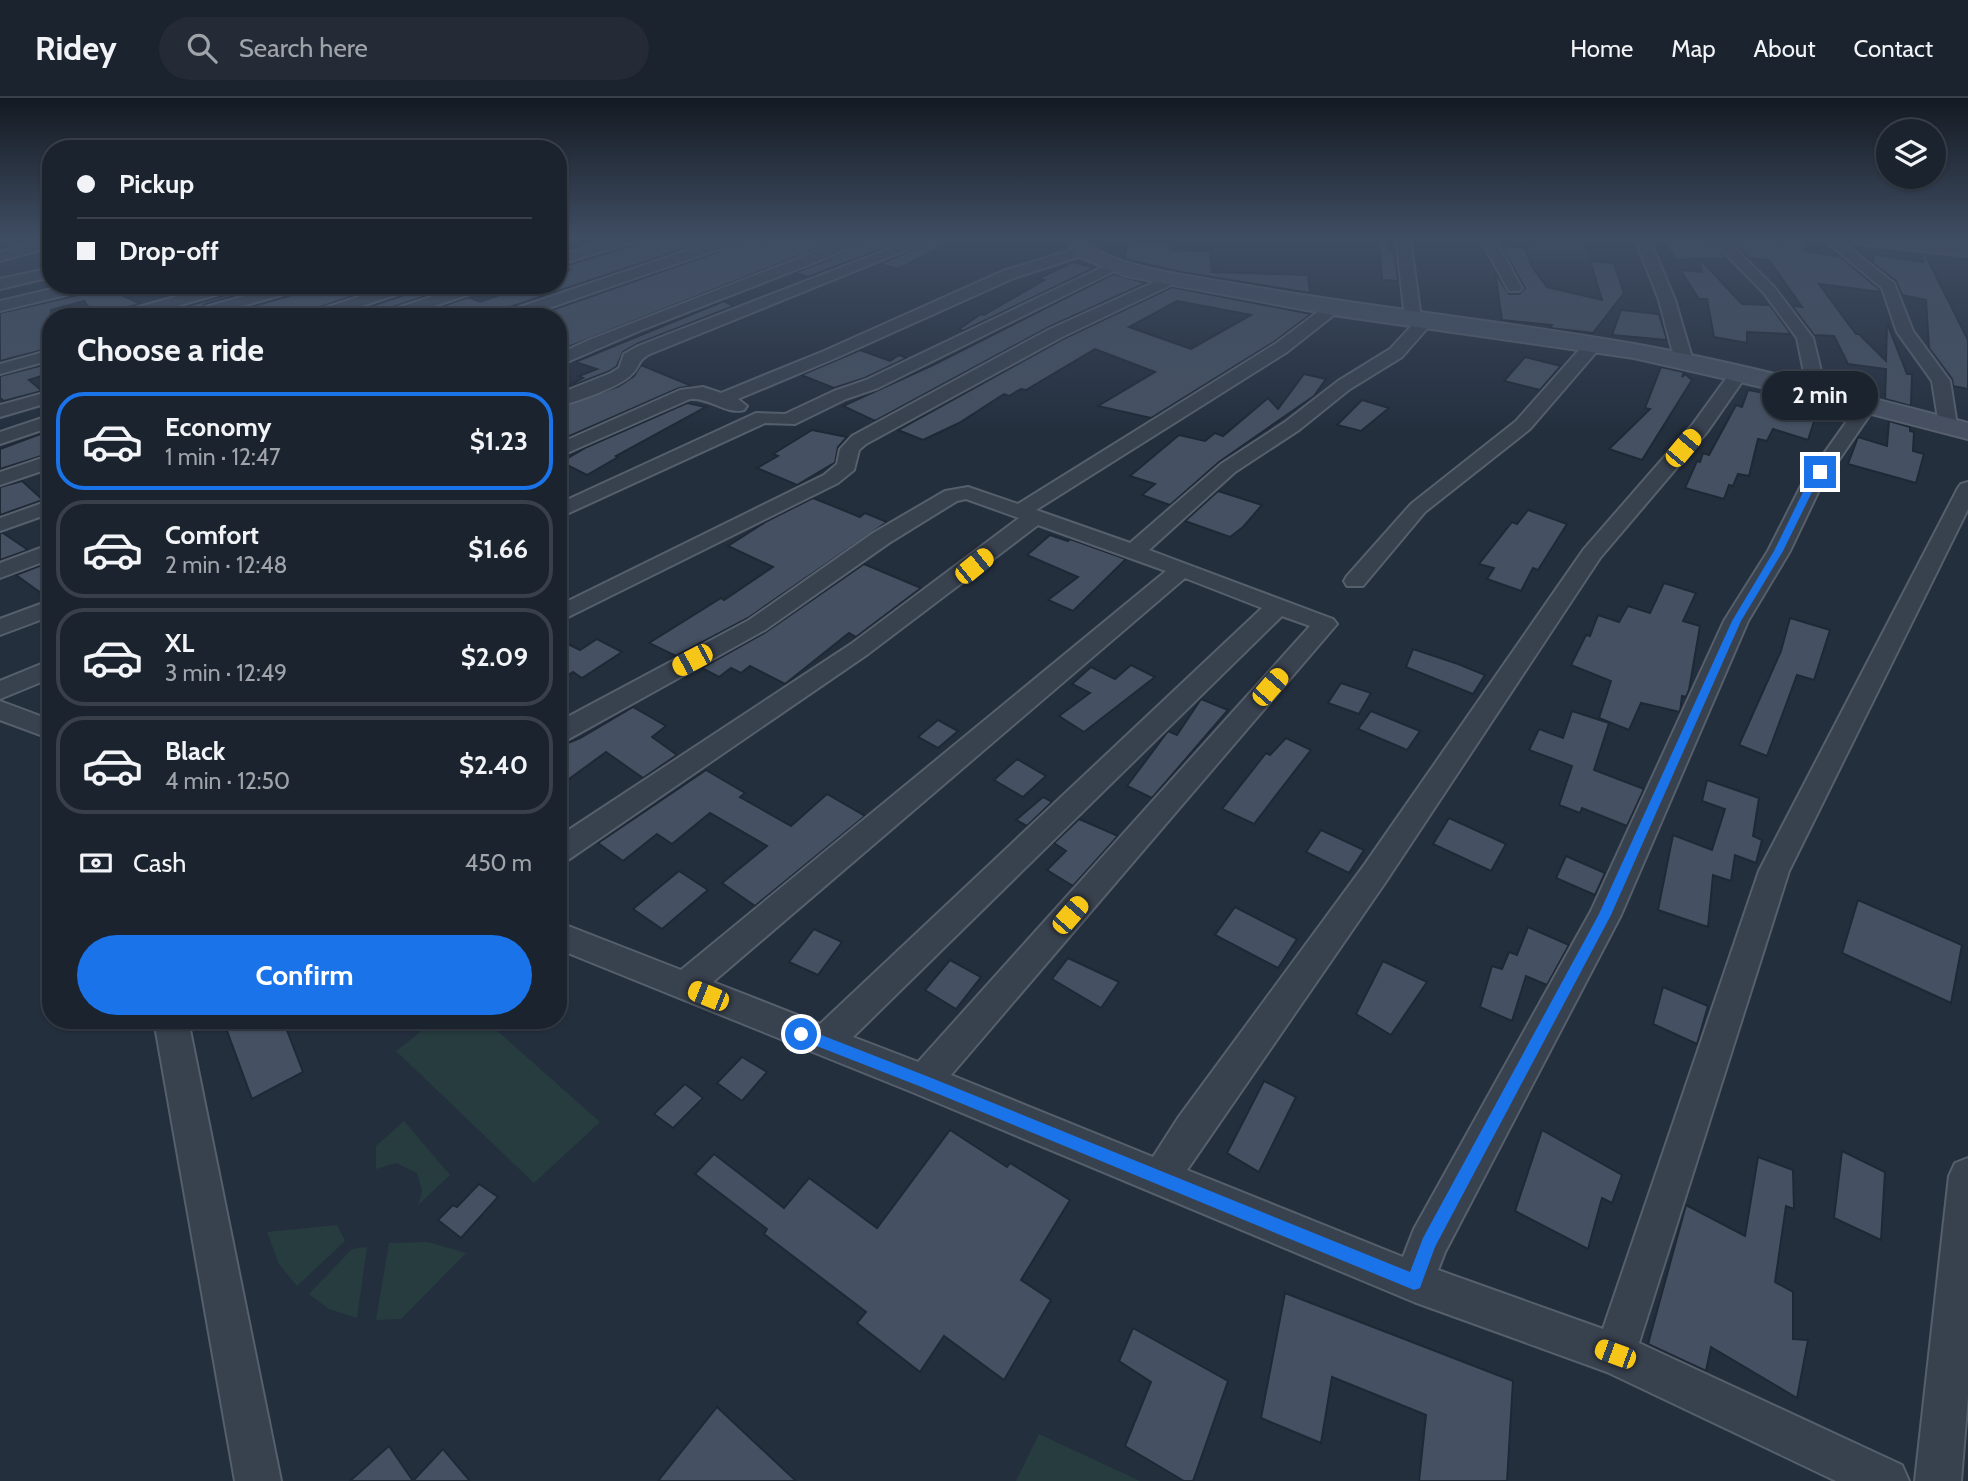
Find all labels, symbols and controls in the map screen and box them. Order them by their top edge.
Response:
search box [159,17,649,80]
text: Ridey [35,28,117,68]
icon: search [183,29,221,67]
text: Search here [239,32,368,64]
text: Home [1570,34,1633,63]
text: Map [1671,34,1716,63]
text: About [1754,34,1816,63]
text: Contact [1854,34,1933,63]
map controls [1876,119,1946,189]
button: layers [1876,119,1946,189]
text: Pickup [119,168,194,200]
text: Drop-off [119,235,219,267]
text: Choose a ride [77,330,264,369]
callout: 2 min [1762,370,1878,420]
text: 2 min [1792,381,1848,409]
icon: car [81,410,144,473]
text: Economy [165,411,271,443]
text: $1.23 [470,425,528,457]
car [1662,425,1705,471]
text: 1 min · 12:47 [165,443,281,471]
route end [1804,456,1836,488]
icon: car [81,518,144,581]
text: Comfort [165,519,259,551]
text: $1.66 [468,533,528,565]
car [952,545,997,587]
text: 2 min · 12:48 [165,551,288,579]
icon: car [81,626,144,689]
text: XL [165,627,194,659]
text: $2.09 [461,641,528,673]
car [669,641,716,679]
text: 3 min · 12:49 [165,659,287,687]
car [1249,664,1292,710]
icon: car [81,734,144,797]
text: Black [165,735,225,767]
text: $2.40 [459,749,528,781]
text: 4 min · 12:50 [165,767,290,795]
icon: cash [77,844,115,882]
text: Cash [133,847,186,879]
text: 450 m [465,849,532,877]
car [1049,892,1092,938]
button: Confirm [77,935,532,1015]
car [685,978,732,1014]
route start [785,1018,817,1050]
car [1592,1337,1639,1371]

